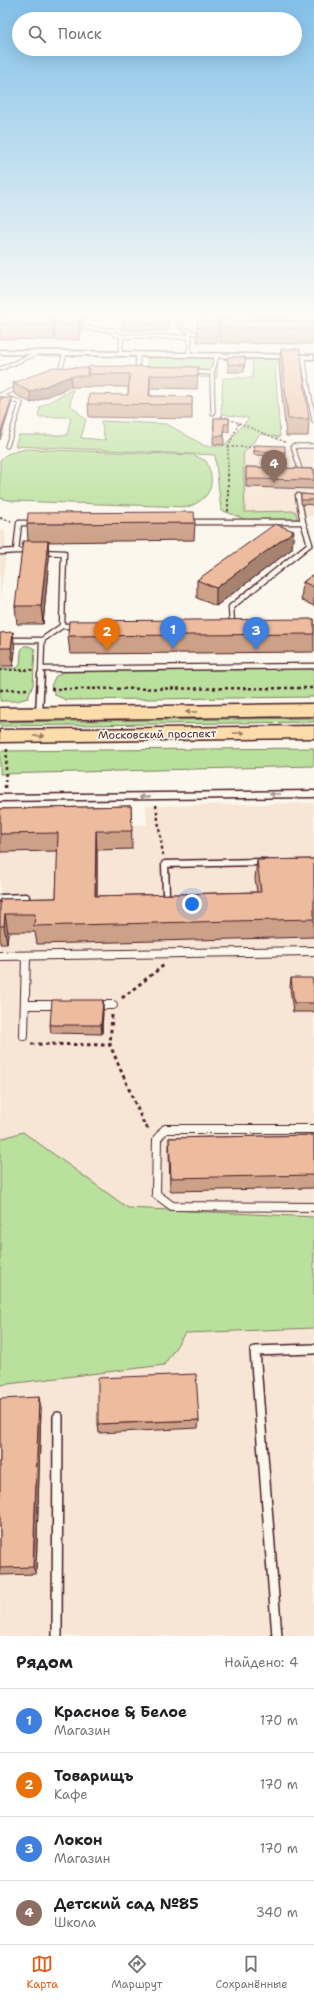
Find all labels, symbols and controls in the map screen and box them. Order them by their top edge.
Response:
search box [12,12,302,56]
icon: search [26,23,48,45]
text: Поиск [58,24,102,44]
pin: 4 [261,450,287,483]
pin: 1 [160,616,186,649]
pin: 3 [243,617,269,650]
pin: 2 [94,618,120,651]
one-way arrow [184,709,197,715]
street label: Московский проспект [98,726,217,743]
one-way arrow [233,730,246,736]
one-way arrow [33,733,46,739]
one-way arrow [269,791,281,798]
one-way arrow [139,793,151,800]
your location [182,894,202,914]
text: Рядом [16,1651,73,1673]
text: Найдено: 4 [224,1654,298,1671]
text: Красное & Белое [54,1702,187,1722]
text: 1 [26,1712,32,1729]
text: 170 m [260,1712,298,1729]
text: Магазин [54,1722,110,1739]
text: Товарищъ [54,1766,133,1786]
text: 2 [24,1776,34,1793]
text: 170 m [260,1776,298,1793]
text: Кафе [54,1786,88,1803]
text: Локон [54,1830,103,1850]
text: 3 [24,1840,34,1857]
text: 170 m [260,1840,298,1857]
text: Магазин [54,1850,110,1867]
text: Детский сад №85 [54,1894,199,1914]
text: 4 [24,1904,34,1921]
text: 340 m [256,1904,298,1921]
text: Школа [54,1914,96,1931]
tab: Карта [27,1953,58,1992]
tab: Маршрут [111,1953,162,1992]
tab: Сохранённые [216,1953,287,1992]

